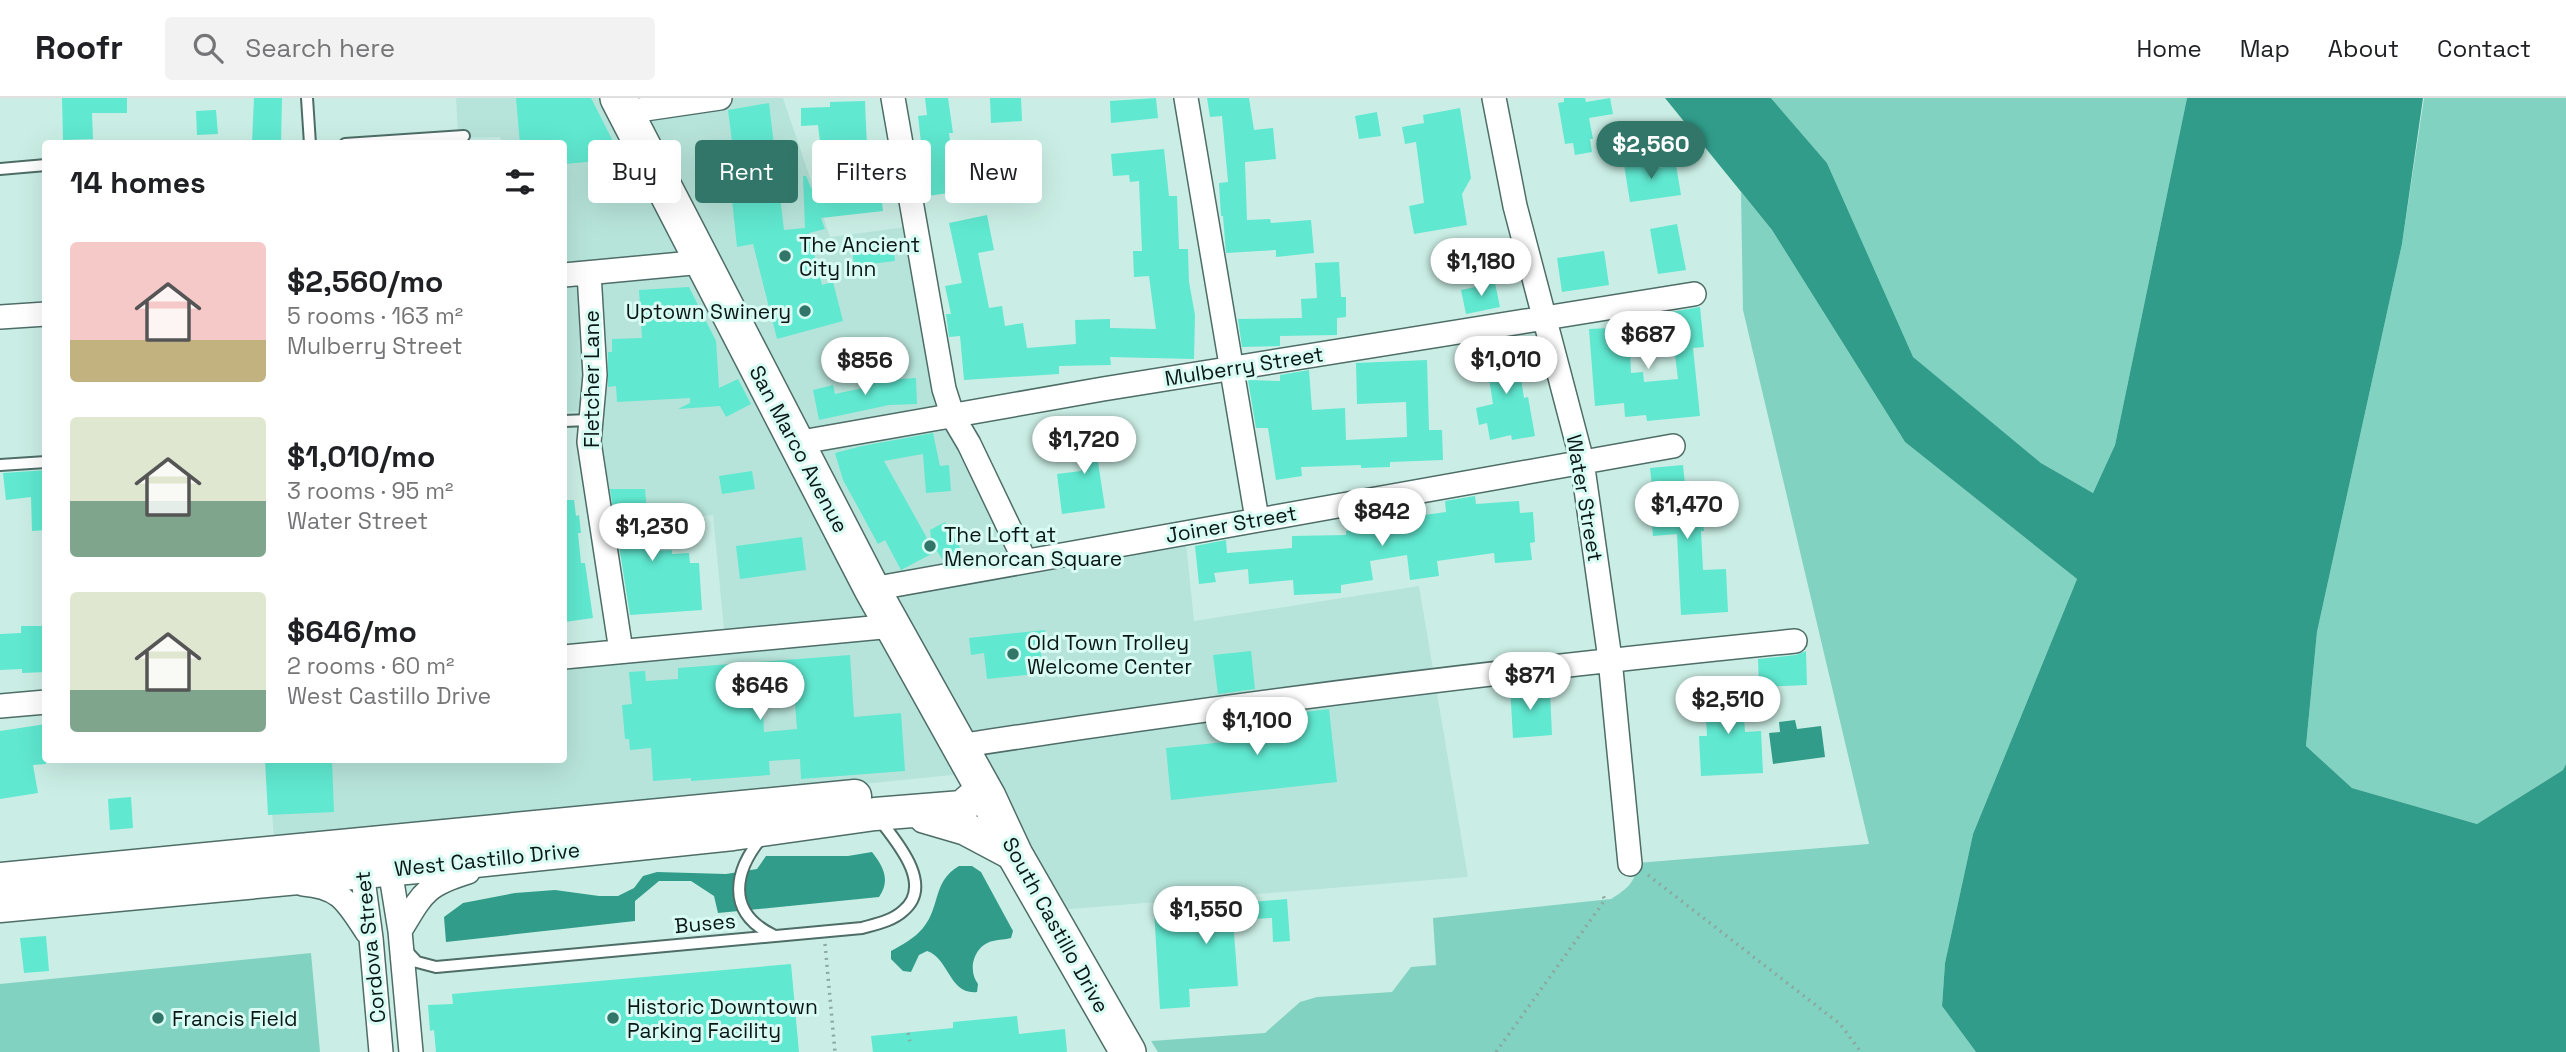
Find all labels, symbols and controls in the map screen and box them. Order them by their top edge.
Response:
search box [165,17,655,80]
text: Roofr [35,27,123,69]
icon: search [189,29,227,67]
text: Search here [245,31,395,65]
text: Home [2136,33,2202,64]
text: Map [2240,33,2290,64]
text: About [2328,33,2399,64]
text: Contact [2437,33,2531,64]
pin: $2,560 [1594,122,1708,181]
text: $2,560 [1612,129,1690,159]
chip: Buy [588,140,681,203]
chip: Rent [695,140,798,203]
chip: Filters [812,140,931,203]
chip: New [945,140,1042,203]
text: 14 homes [70,163,206,202]
icon: filters [501,163,539,201]
place label: The Ancient City Inn [799,231,920,282]
pin: $1,180 [1424,238,1538,298]
text: $1,180 [1447,246,1516,276]
marker: The Ancient City Inn [777,248,793,264]
text: $2,560/mo [287,262,443,301]
icon: home [126,270,210,354]
place label: Uptown Swinery [626,298,791,325]
text: 5 rooms · 163 m² [287,301,463,331]
marker: Uptown Swinery [797,303,813,319]
street label: Fletcher Lane [578,310,605,448]
pin: $687 [1607,312,1689,371]
text: $687 [1621,319,1675,349]
text: Mulberry Street [287,331,463,361]
pin: $1,010 [1449,336,1563,396]
pin: $856 [824,338,906,397]
street label: Mulberry Street [1163,340,1325,392]
text: $1,010 [1470,344,1542,374]
text: $856 [837,345,893,375]
street label: San Marco Avenue [743,361,855,537]
pin: $1,720 [1027,416,1141,476]
text: $1,720 [1048,424,1120,454]
street label: Water Street [1561,432,1609,564]
text: $1,010/mo [287,437,435,476]
icon: home [126,445,210,529]
text: 3 rooms · 95 m² [287,476,453,506]
pin: $1,470 [1630,482,1744,541]
pin: $842 [1341,489,1423,548]
text: $1,470 [1651,489,1723,519]
text: $842 [1354,496,1410,526]
street label: Joiner Street [1163,499,1299,549]
pin: $1,230 [595,504,709,563]
text: Water Street [287,506,428,536]
text: $1,230 [615,511,689,541]
place label: The Loft at Menorcan Square [944,521,1122,572]
marker: The Loft at Menorcan Square [922,538,938,554]
text: $646/mo [287,612,417,651]
icon: home [126,620,210,704]
place label: Old Town Trolley Welcome Center [1027,629,1192,680]
marker: Old Town Trolley Welcome Center [1005,646,1021,662]
text: 2 rooms · 60 m² [287,651,454,681]
pin: $871 [1489,652,1571,712]
text: $871 [1505,660,1555,690]
pin: $646 [719,662,801,722]
text: $646 [732,670,789,700]
pin: $2,510 [1671,676,1785,736]
text: West Castillo Drive [287,681,491,711]
text: $2,510 [1691,684,1765,714]
pin: $1,100 [1200,698,1314,757]
text: $1,100 [1222,705,1292,735]
street label: South Castillo Drive [997,832,1115,1018]
street label: West Castillo Drive [393,836,581,882]
street label: Cordova Street [349,870,391,1024]
pin: $1,550 [1149,886,1263,946]
text: $1,550 [1169,894,1243,924]
street label: Buses [673,907,737,939]
place label: Historic Downtown Parking Facility [627,993,818,1044]
place label: Francis Field [172,1005,298,1032]
marker: Francis Field [150,1010,166,1026]
marker: Historic Downtown Parking Facility [605,1010,621,1026]

